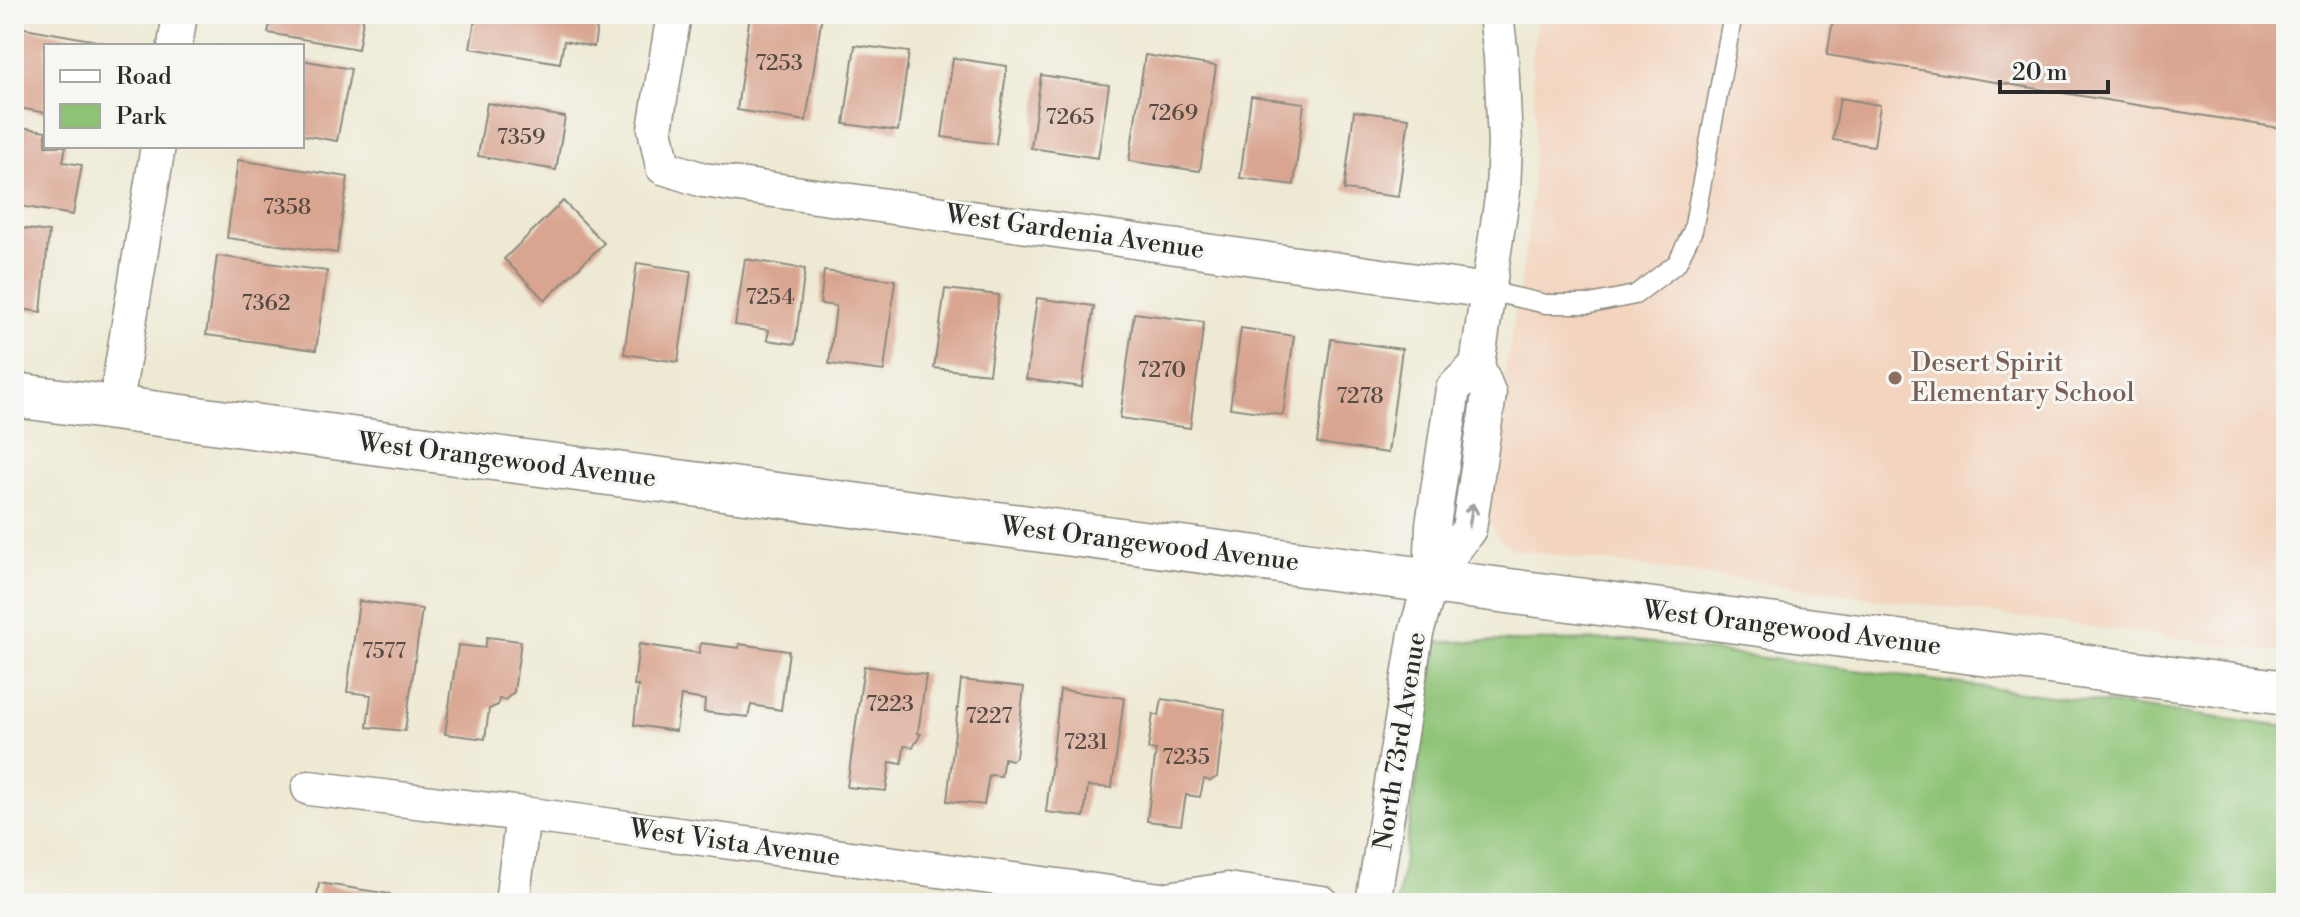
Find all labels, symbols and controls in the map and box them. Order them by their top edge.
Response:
legend [44,44,304,148]
scale bar [2000,44,2108,94]
house number: 7253 [755,50,803,77]
text: 20 m [2012,58,2068,88]
text: Road [116,62,172,92]
house number: 7269 [1148,100,1198,127]
text: Park [116,102,167,132]
house number: 7265 [1046,104,1094,131]
house number: 7359 [497,124,545,151]
house number: 7358 [263,194,311,221]
street label: West Gardenia Avenue [943,198,1206,266]
house number: 7254 [745,284,795,311]
house number: 7362 [242,290,290,317]
place label: Desert Spirit Elementary School [1911,347,2135,409]
house number: 7270 [1138,357,1186,384]
marker: Desert Spirit Elementary School [1886,369,1904,387]
house number: 7278 [1336,383,1384,410]
street label: West Orangewood Avenue [355,426,658,494]
one-way arrow [1464,503,1479,529]
street label: West Orangewood Avenue [998,510,1301,578]
street label: West Orangewood Avenue [1640,594,1943,662]
street label: North 73rd Avenue [1367,630,1433,852]
house number: 7577 [362,638,406,665]
house number: 7223 [866,691,914,718]
house number: 7227 [966,703,1012,730]
house number: 7231 [1064,729,1109,756]
house number: 7235 [1162,744,1210,771]
street label: West Vista Avenue [627,812,842,874]

